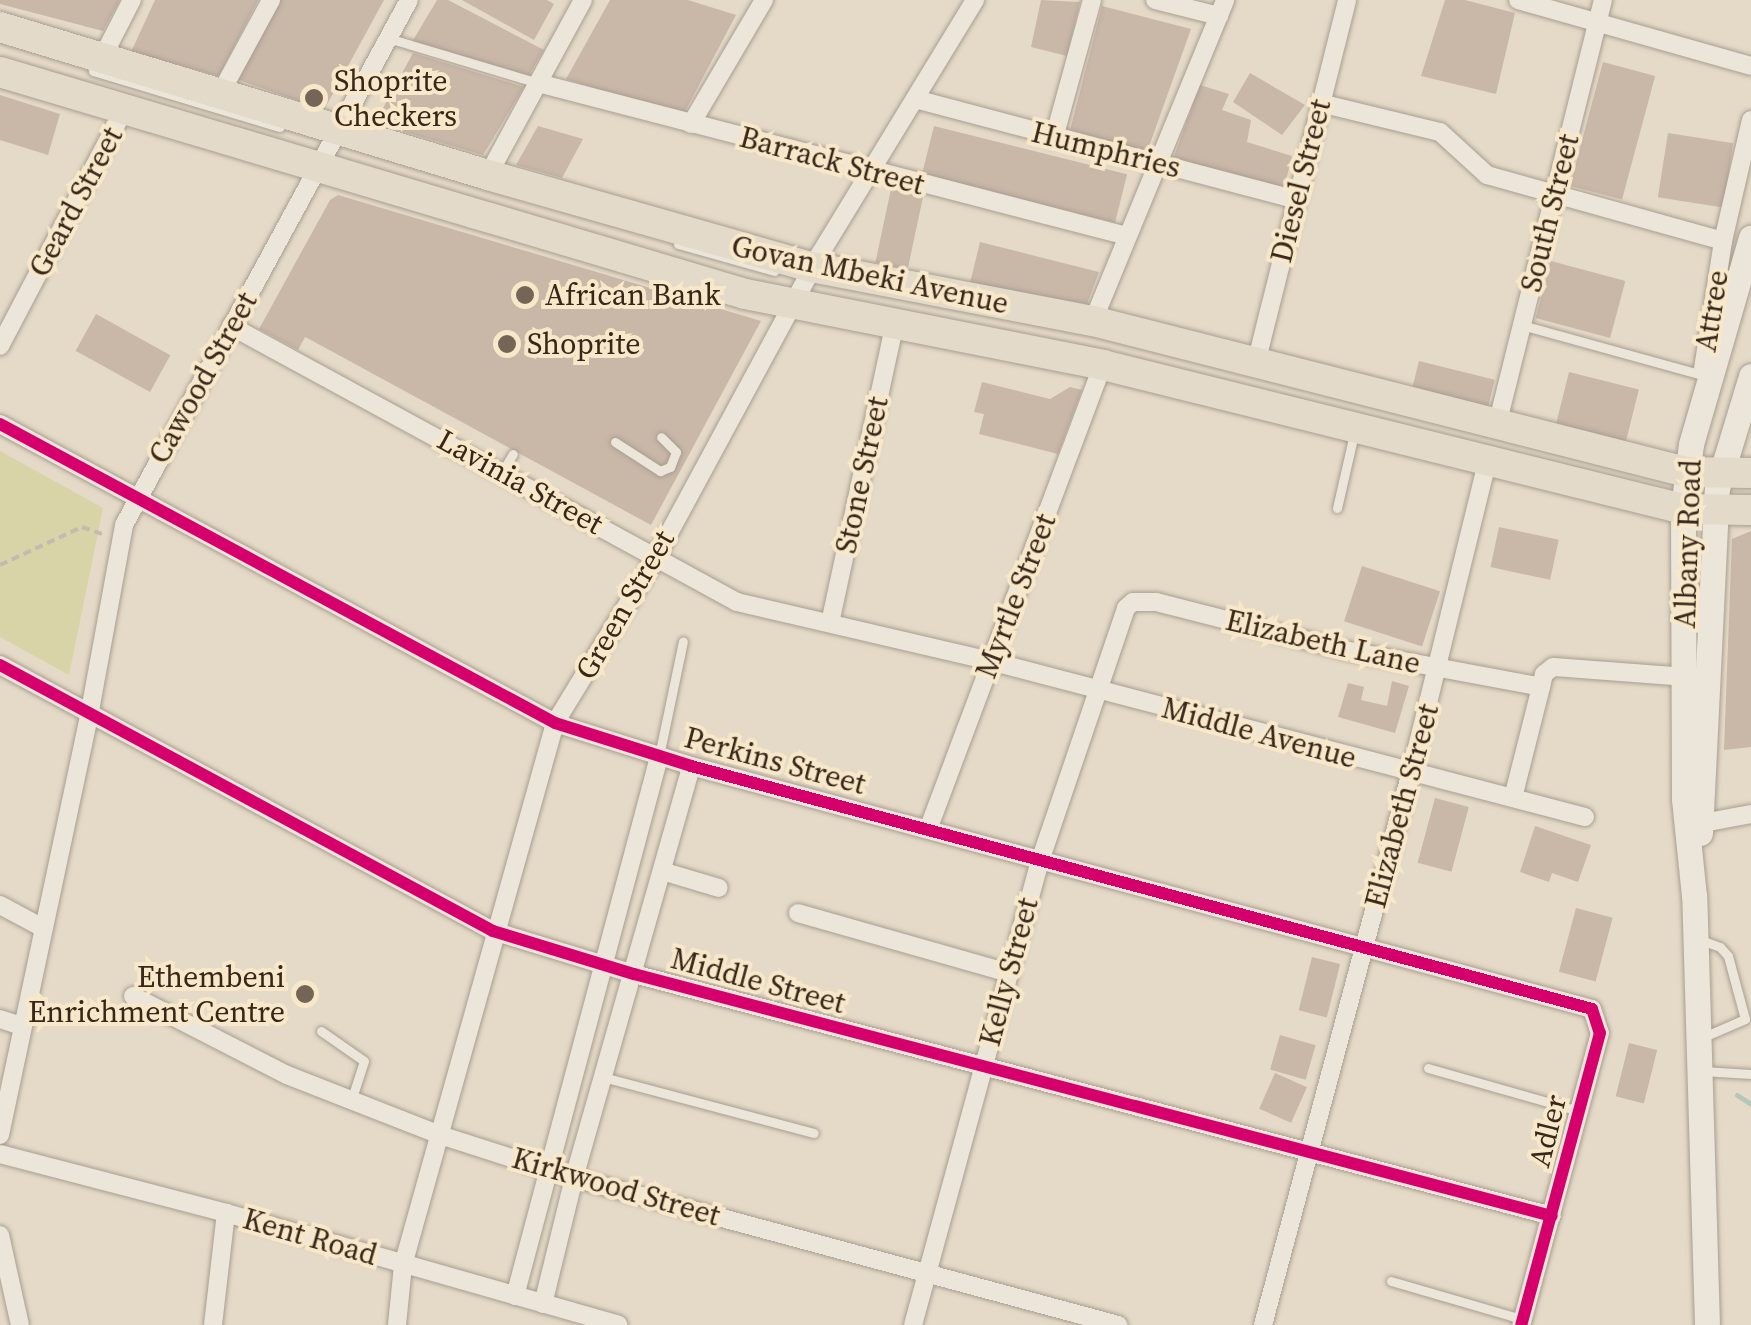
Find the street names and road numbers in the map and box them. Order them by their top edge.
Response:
street label: Diesel Street [1263,96,1339,266]
street label: Humphries [1028,114,1184,186]
street label: Barrack Street [736,119,928,203]
street label: Geard Street [21,121,131,283]
street label: South Street [1513,130,1587,296]
street label: Govan Mbeki Avenue [728,228,1012,322]
street label: Attree [1688,268,1736,354]
street label: Cawood Street [141,286,265,470]
street label: Stone Street [828,393,896,557]
street label: Lavinia Street [431,422,609,542]
street label: Albany Road [1667,459,1709,629]
street label: Myrtle Street [968,509,1064,683]
street label: Green Street [568,524,682,686]
street label: Elizabeth Lane [1222,602,1424,682]
street label: Middle Avenue [1158,690,1360,776]
street label: Elizabeth Street [1357,700,1447,912]
street label: Perkins Street [681,720,869,802]
street label: Kelly Street [972,894,1046,1050]
street label: Middle Street [667,940,849,1022]
street label: Adler [1522,1091,1574,1171]
street label: Kirkwood Street [508,1140,724,1234]
street label: Kent Road [239,1201,381,1273]

